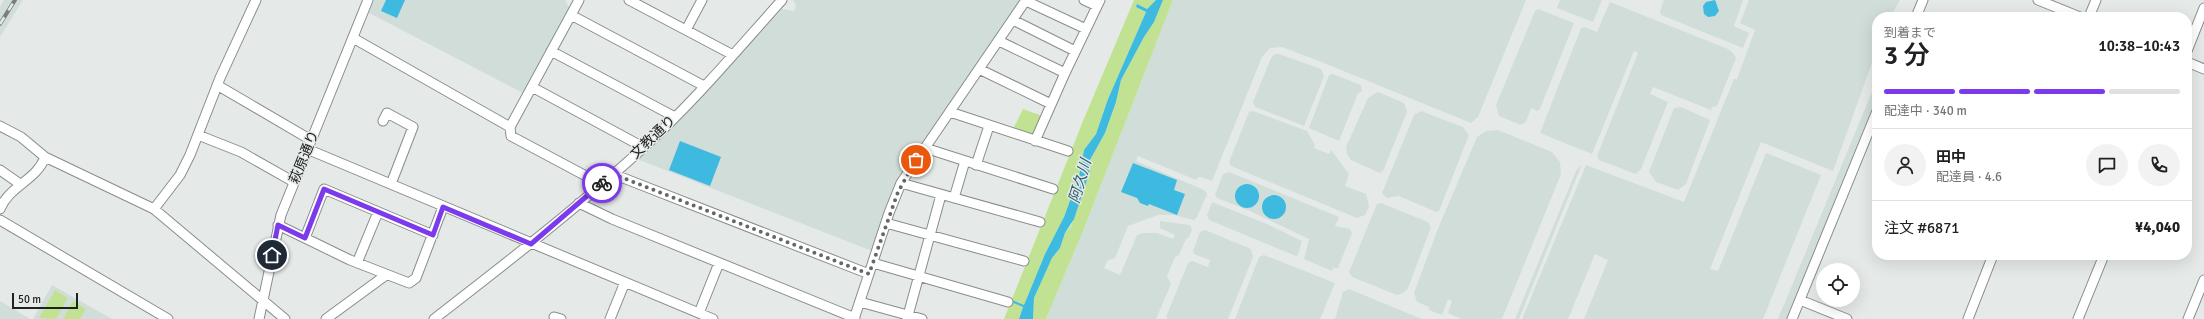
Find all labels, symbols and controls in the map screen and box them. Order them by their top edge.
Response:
text: 到着まで [1884,25,1936,41]
text: 10:38–10:43 [2099,37,2180,55]
text: 3 分 [1884,40,1930,72]
text: 配達中 · 340 m [1884,103,1967,119]
street label: 文教通り [627,112,679,162]
street label: 萩原通り [286,128,322,186]
pin [899,143,933,177]
button: person [1884,144,1926,186]
button: chat [2086,144,2128,186]
button: phone [2138,144,2180,186]
text: 田中 [1936,148,1966,166]
icon: bag [905,149,927,171]
water label: 阿久川 [1065,155,1095,205]
courier [582,163,622,203]
text: 配達員 · 4.6 [1936,169,2002,185]
icon: bike [591,172,613,194]
text: ¥4,040 [2135,218,2180,236]
text: 注文 #6871 [1884,219,1959,237]
pin [255,238,289,272]
icon: home [261,244,283,266]
map controls [1816,263,1860,307]
button: locate [1816,263,1860,307]
scale bar [12,291,78,310]
text: 50 m [18,293,41,306]

